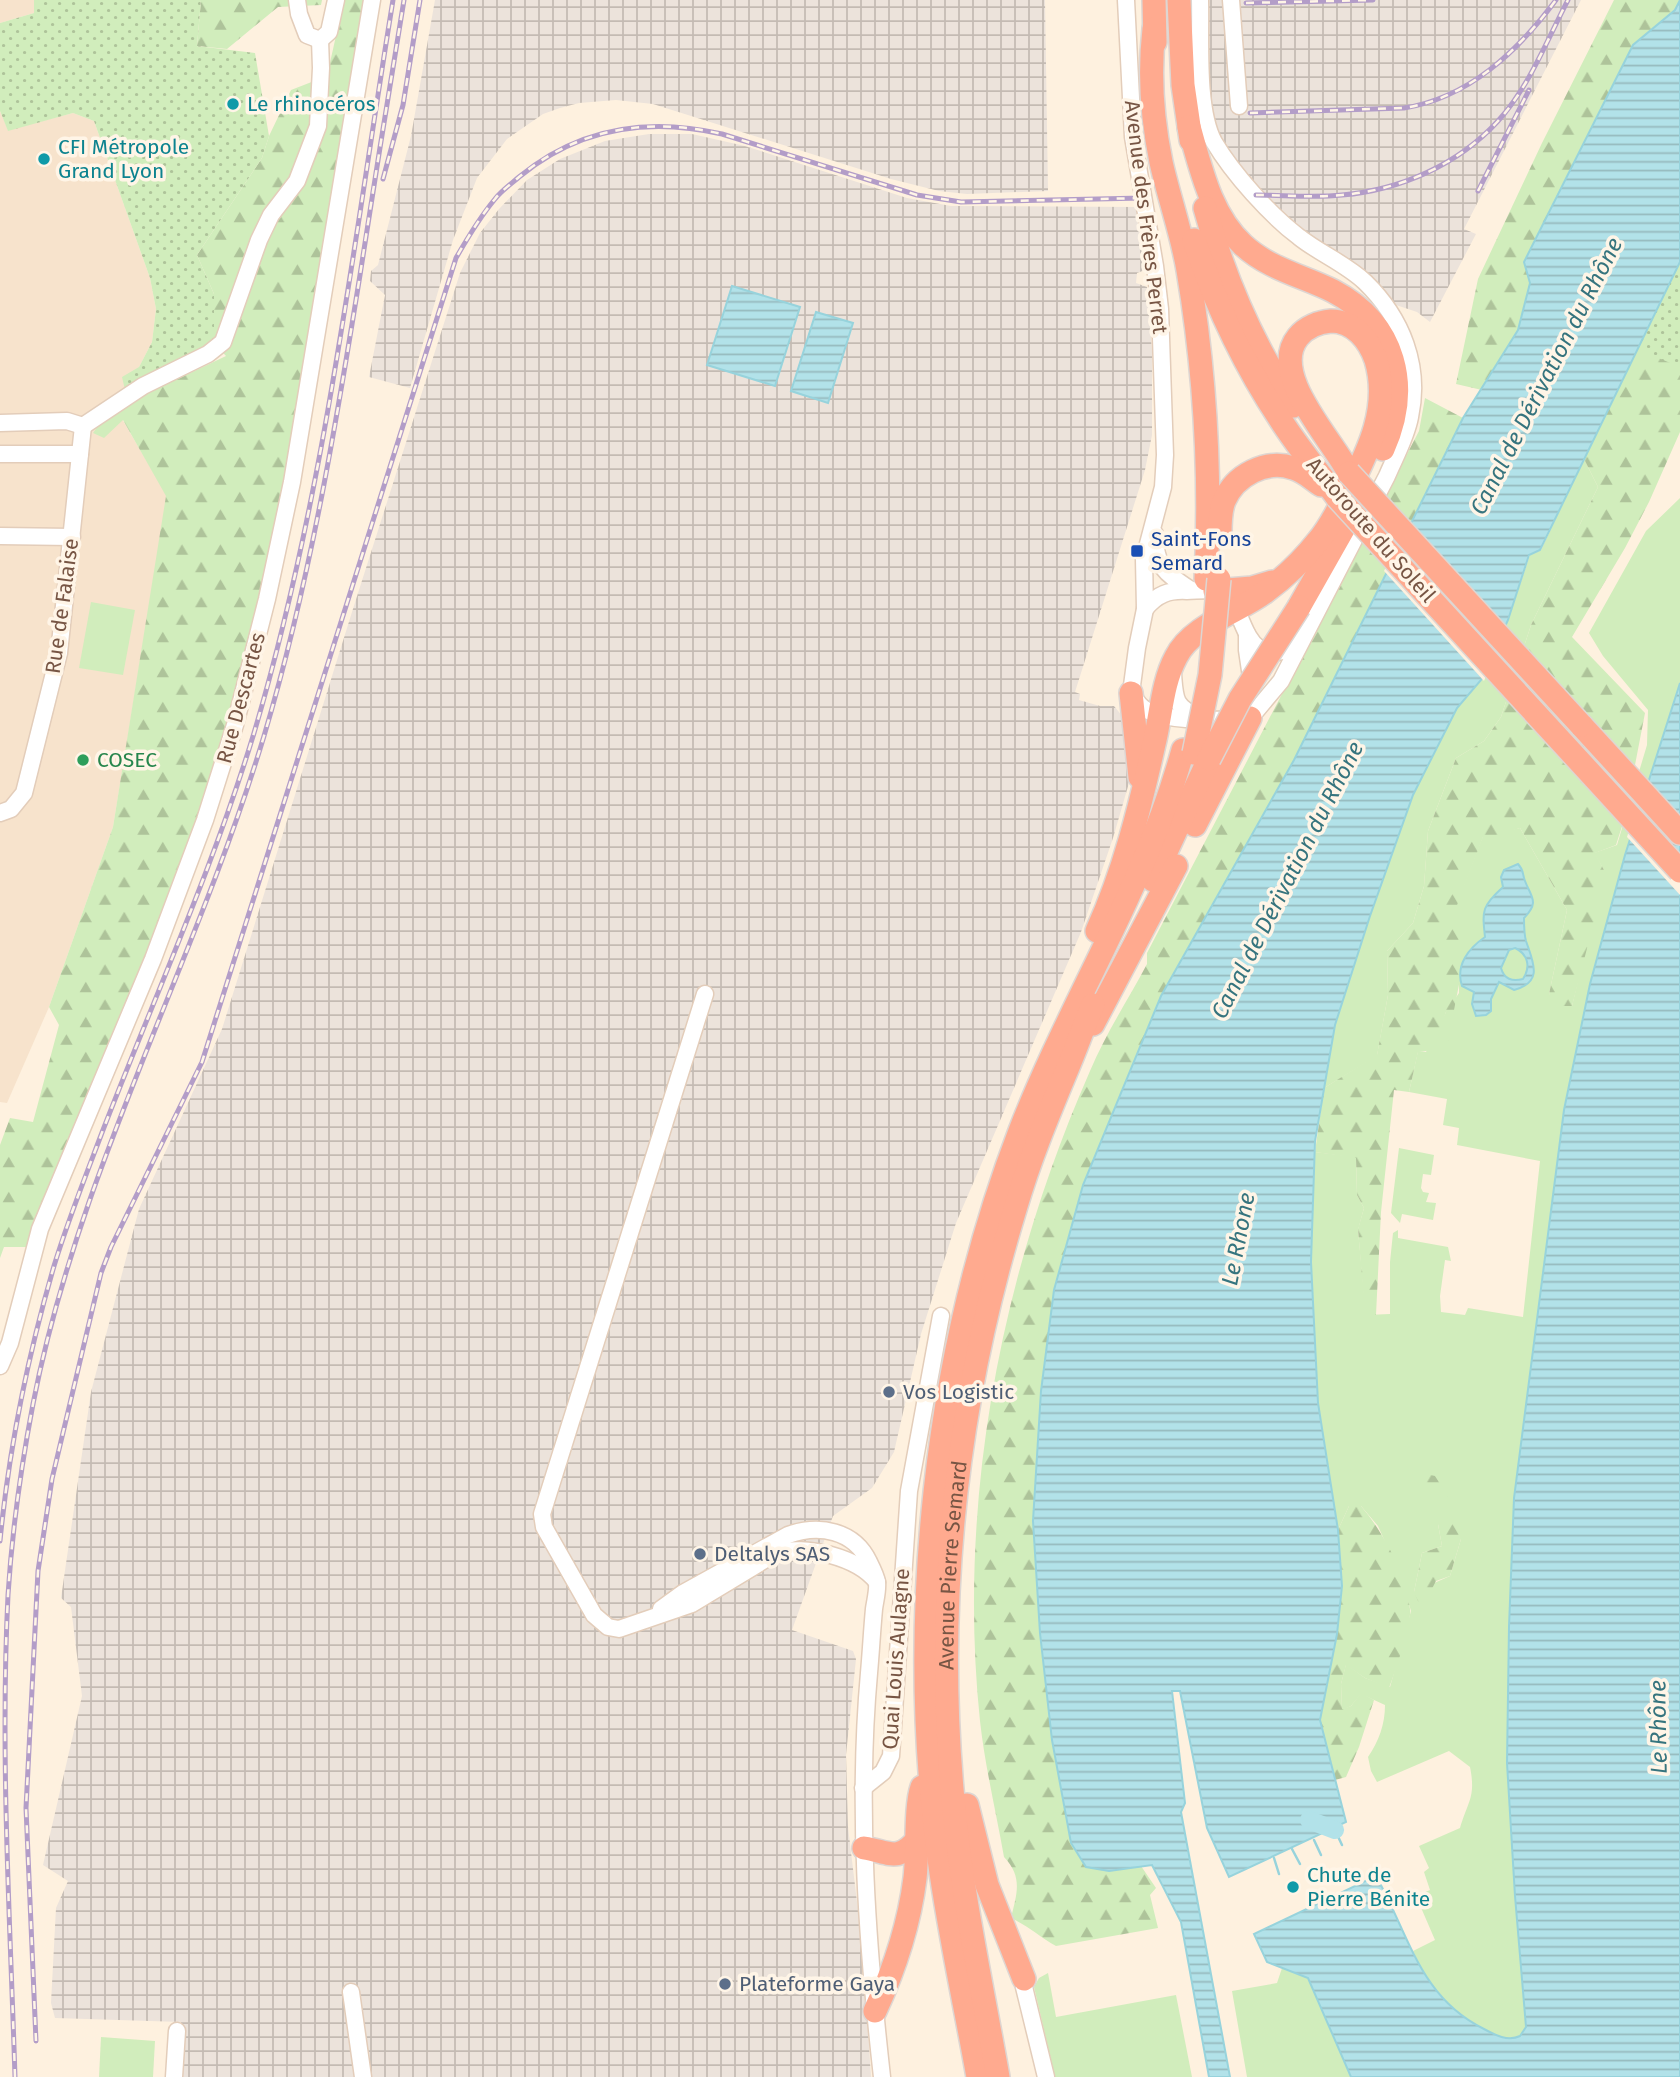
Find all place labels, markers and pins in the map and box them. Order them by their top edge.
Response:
place label: Le rhinocéros [247,91,376,117]
marker: Le rhinocéros [225,96,241,112]
place label: CFI Métropole Grand Lyon [58,134,189,184]
marker: CFI Métropole Grand Lyon [36,151,52,167]
place label: Saint-Fons Semard [1151,526,1251,576]
marker: Saint-Fons Semard [1129,543,1145,559]
place label: COSEC [97,747,157,773]
marker: COSEC [75,752,91,768]
place label: Vos Logistic [903,1379,1014,1405]
marker: Vos Logistic [881,1384,897,1400]
place label: Deltalys SAS [714,1541,830,1567]
marker: Deltalys SAS [692,1546,708,1562]
place label: Chute de Pierre Bénite [1307,1862,1430,1912]
marker: Chute de Pierre Bénite [1285,1879,1301,1895]
place label: Plateforme Gaya [739,1971,895,1997]
marker: Plateforme Gaya [717,1976,733,1992]

